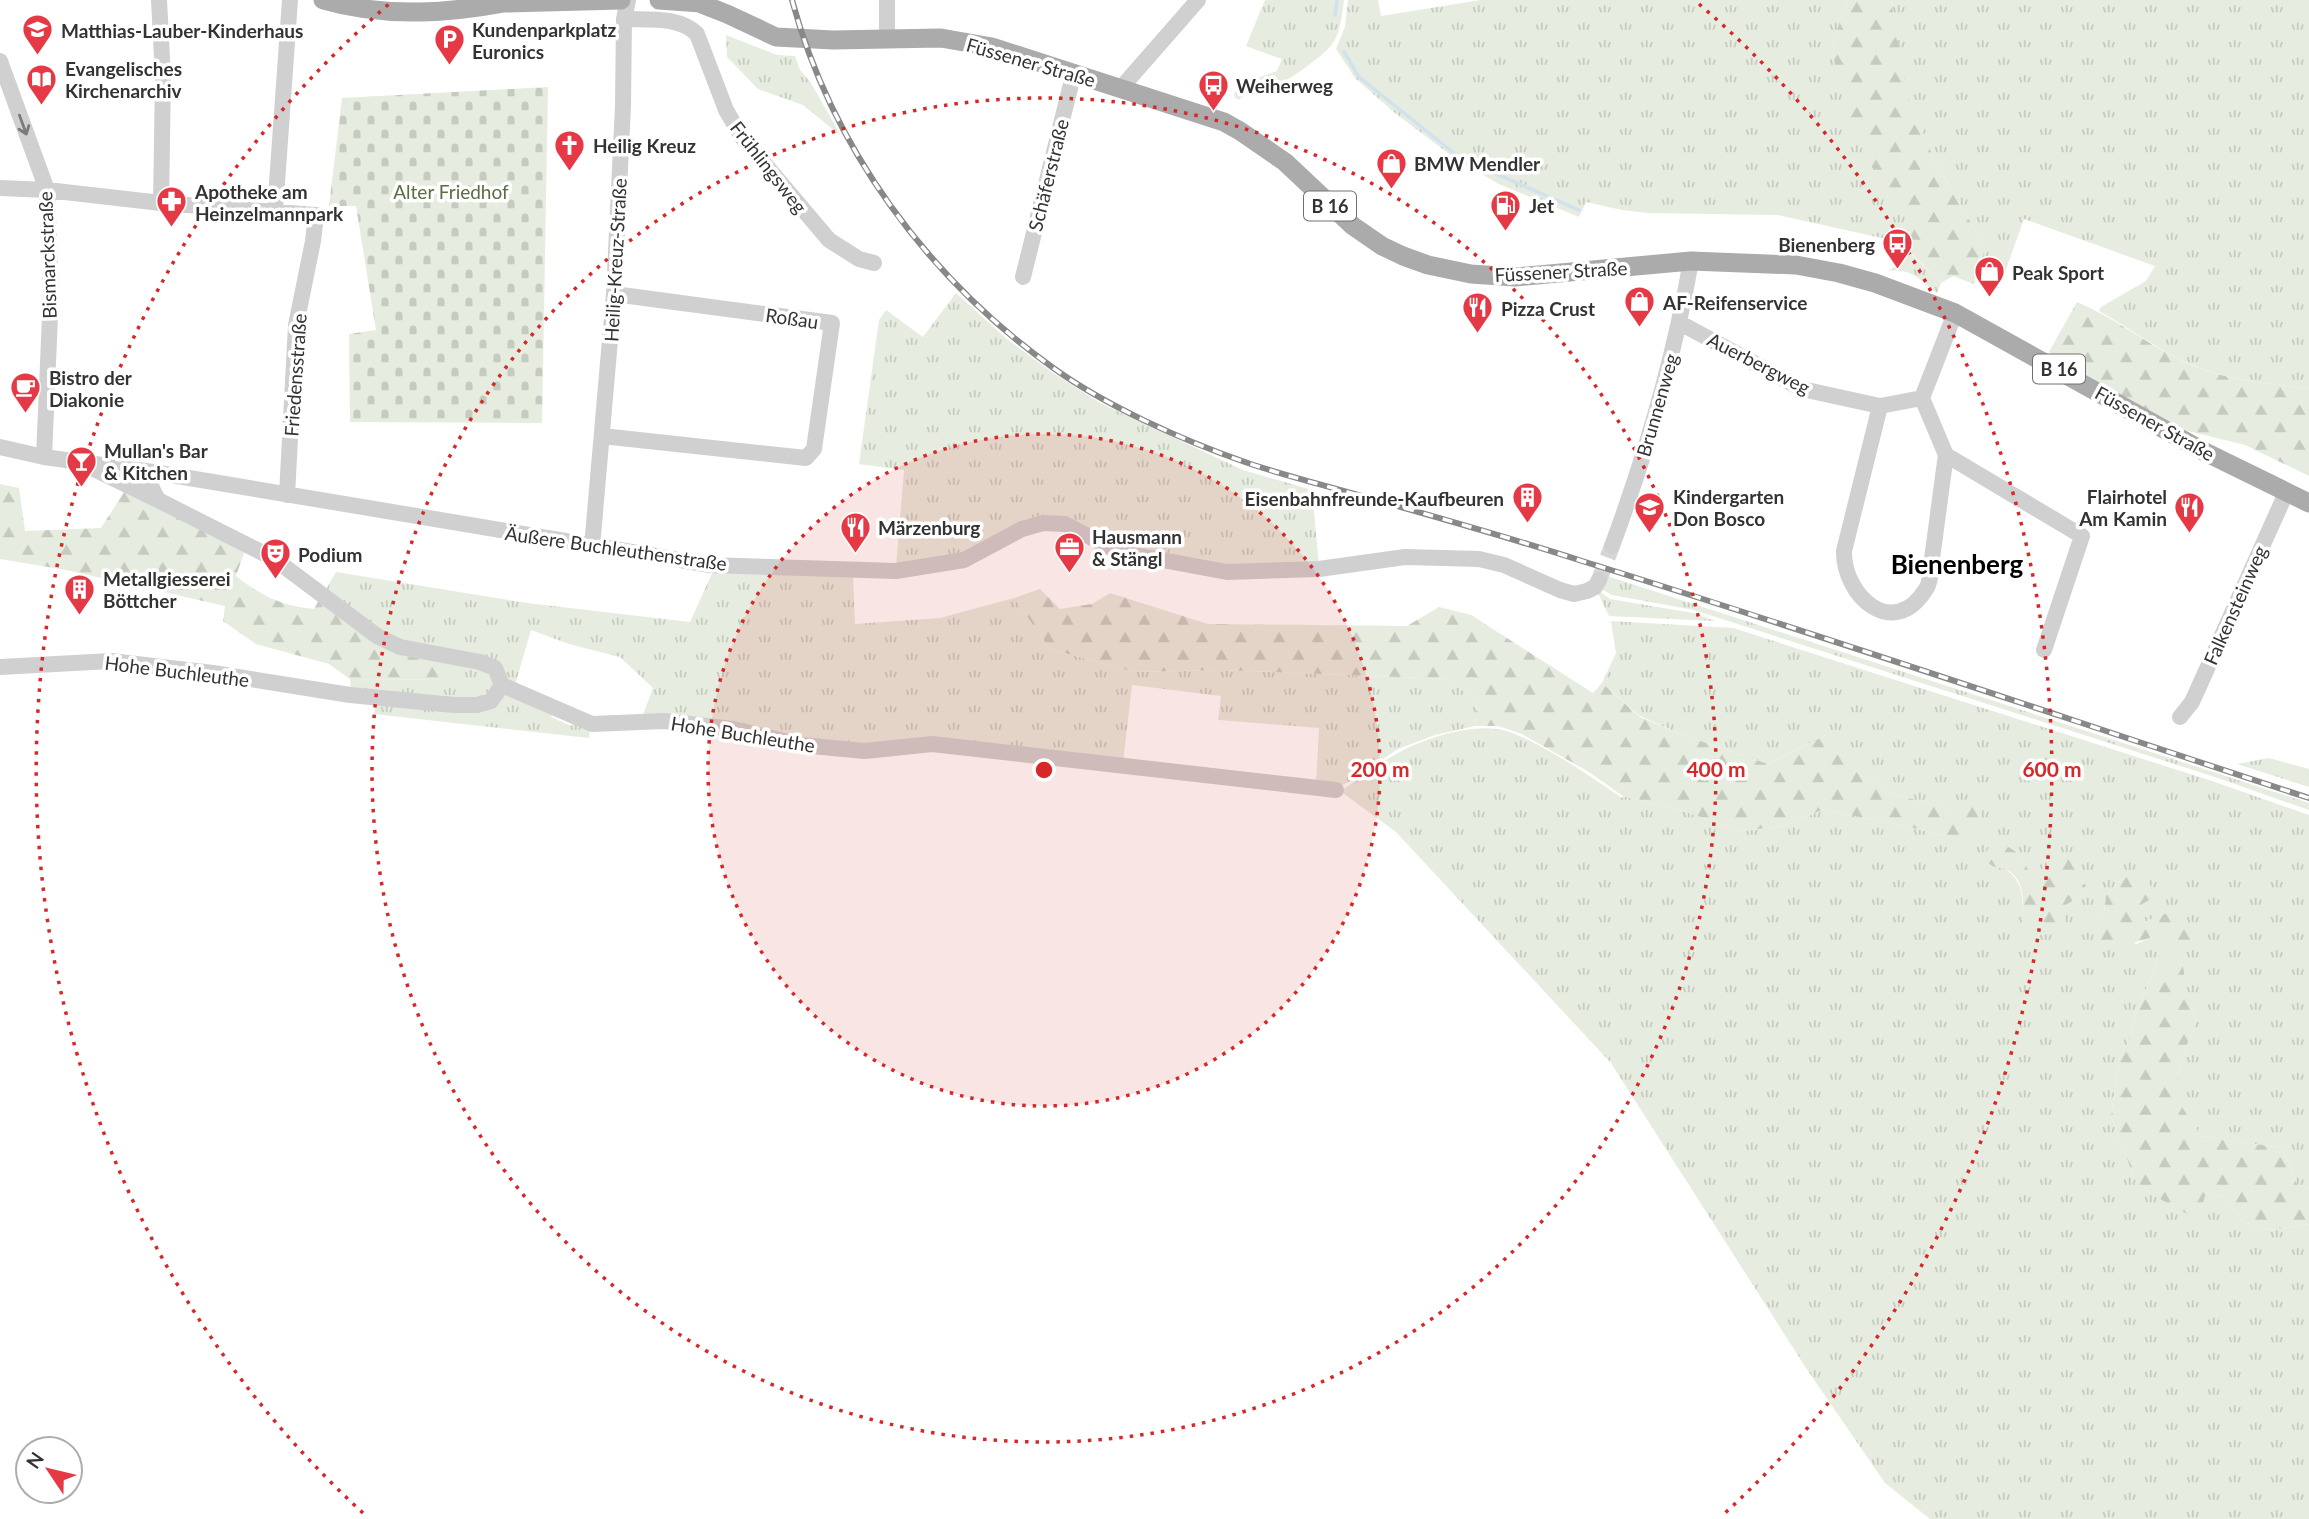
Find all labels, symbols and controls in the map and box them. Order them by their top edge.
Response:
school or university icon: Matthias-Lauber-Kinderhaus [21,13,55,57]
place label: Kundenparkplatz Euronics [472,18,616,63]
place label: Matthias-Lauber-Kinderhaus [61,19,303,42]
parking icon: Kundenparkplatz Euronics [432,23,466,67]
street label: Füssener Straße [964,33,1098,91]
place label: Evangelisches Kirchenarchiv [65,57,182,102]
library icon: Evangelisches Kirchenarchiv [25,62,59,106]
bus stop icon: Weiherweg [1196,68,1230,112]
place label: Weiherweg [1236,74,1333,97]
one-way arrow [18,113,30,135]
street label: Frühlingsweg [726,116,812,218]
street label: Schäferstraße [1023,117,1073,233]
church icon: Heilig Kreuz [553,128,587,172]
place label: Heilig Kreuz [593,134,696,157]
shop icon: BMW Mendler [1374,146,1408,190]
place label: BMW Mendler [1414,152,1541,175]
street label: Heilig-Kreuz-Straße [599,178,631,342]
place label: Apotheke am Heinzelmannpark [194,180,344,225]
park label: Alter Friedhof [393,180,509,203]
pharmacy icon: Apotheke am Heinzelmannpark [155,185,189,229]
fuel station icon: Jet [1489,188,1523,232]
street label: Bismarckstraße [33,191,61,319]
road number: B 16 [1304,191,1356,220]
place label: Jet [1529,194,1554,217]
bus stop icon: Bienenberg [1881,227,1915,271]
place label: Bienenberg [1778,233,1875,256]
shop icon: Peak Sport [1972,255,2006,299]
street label: Füssener Straße [1494,256,1628,286]
place label: Peak Sport [2012,261,2104,284]
shop icon: AF-Reifenservice [1623,285,1657,329]
restaurant icon: Pizza Crust [1461,291,1495,335]
place label: AF-Reifenservice [1662,291,1807,314]
place label: Pizza Crust [1501,297,1595,320]
street label: Roßau [764,303,820,333]
street label: Friedensstraße [279,313,311,437]
street label: Auerbergweg [1704,327,1814,399]
street label: Brunnenweg [1631,351,1683,459]
road number: B 16 [2033,354,2085,384]
place label: Bistro der Diakonie [49,366,133,411]
cafe icon: Bistro der Diakonie [9,371,43,415]
street label: Füssener Straße [2091,381,2219,465]
place label: Mullan's Bar & Kitchen [104,439,209,484]
bar icon: Mullan's Bar & Kitchen [64,444,98,488]
building icon: Eisenbahnfreunde-Kaufbeuren [1510,481,1544,525]
place label: Kindergarten Don Bosco [1673,485,1784,530]
place label: Flairhotel Am Kamin [2078,485,2167,530]
place label: Eisenbahnfreunde-Kaufbeuren [1245,487,1504,510]
school or university icon: Kindergarten Don Bosco [1633,490,1667,534]
restaurant icon: Flairhotel Am Kamin [2173,490,2207,534]
restaurant icon: Märzenburg [838,510,872,554]
place label: Märzenburg [878,516,980,539]
street label: Äußere Buchleuthenstraße [504,521,728,575]
place label: Hausmann & Stängl [1092,525,1182,570]
office icon: Hausmann & Stängl [1052,530,1086,574]
theatre icon: Podium [258,537,292,581]
street label: Falkensteinweg [2198,542,2272,668]
place label: Podium [298,543,362,566]
district label: Bienenberg [1891,548,2024,580]
place label: Metallgiesserei Böttcher [103,567,231,612]
building icon: Metallgiesserei Böttcher [63,572,97,616]
street label: Hohe Buchleuthe [103,651,251,691]
street label: Hohe Buchleuthe [669,711,817,757]
text: 200 m [1350,756,1410,781]
text: 400 m [1686,756,1746,781]
text: 600 m [2022,756,2082,781]
centre of rings [1032,758,1056,782]
north arrow [14,1435,84,1505]
text: N [21,1447,48,1473]

